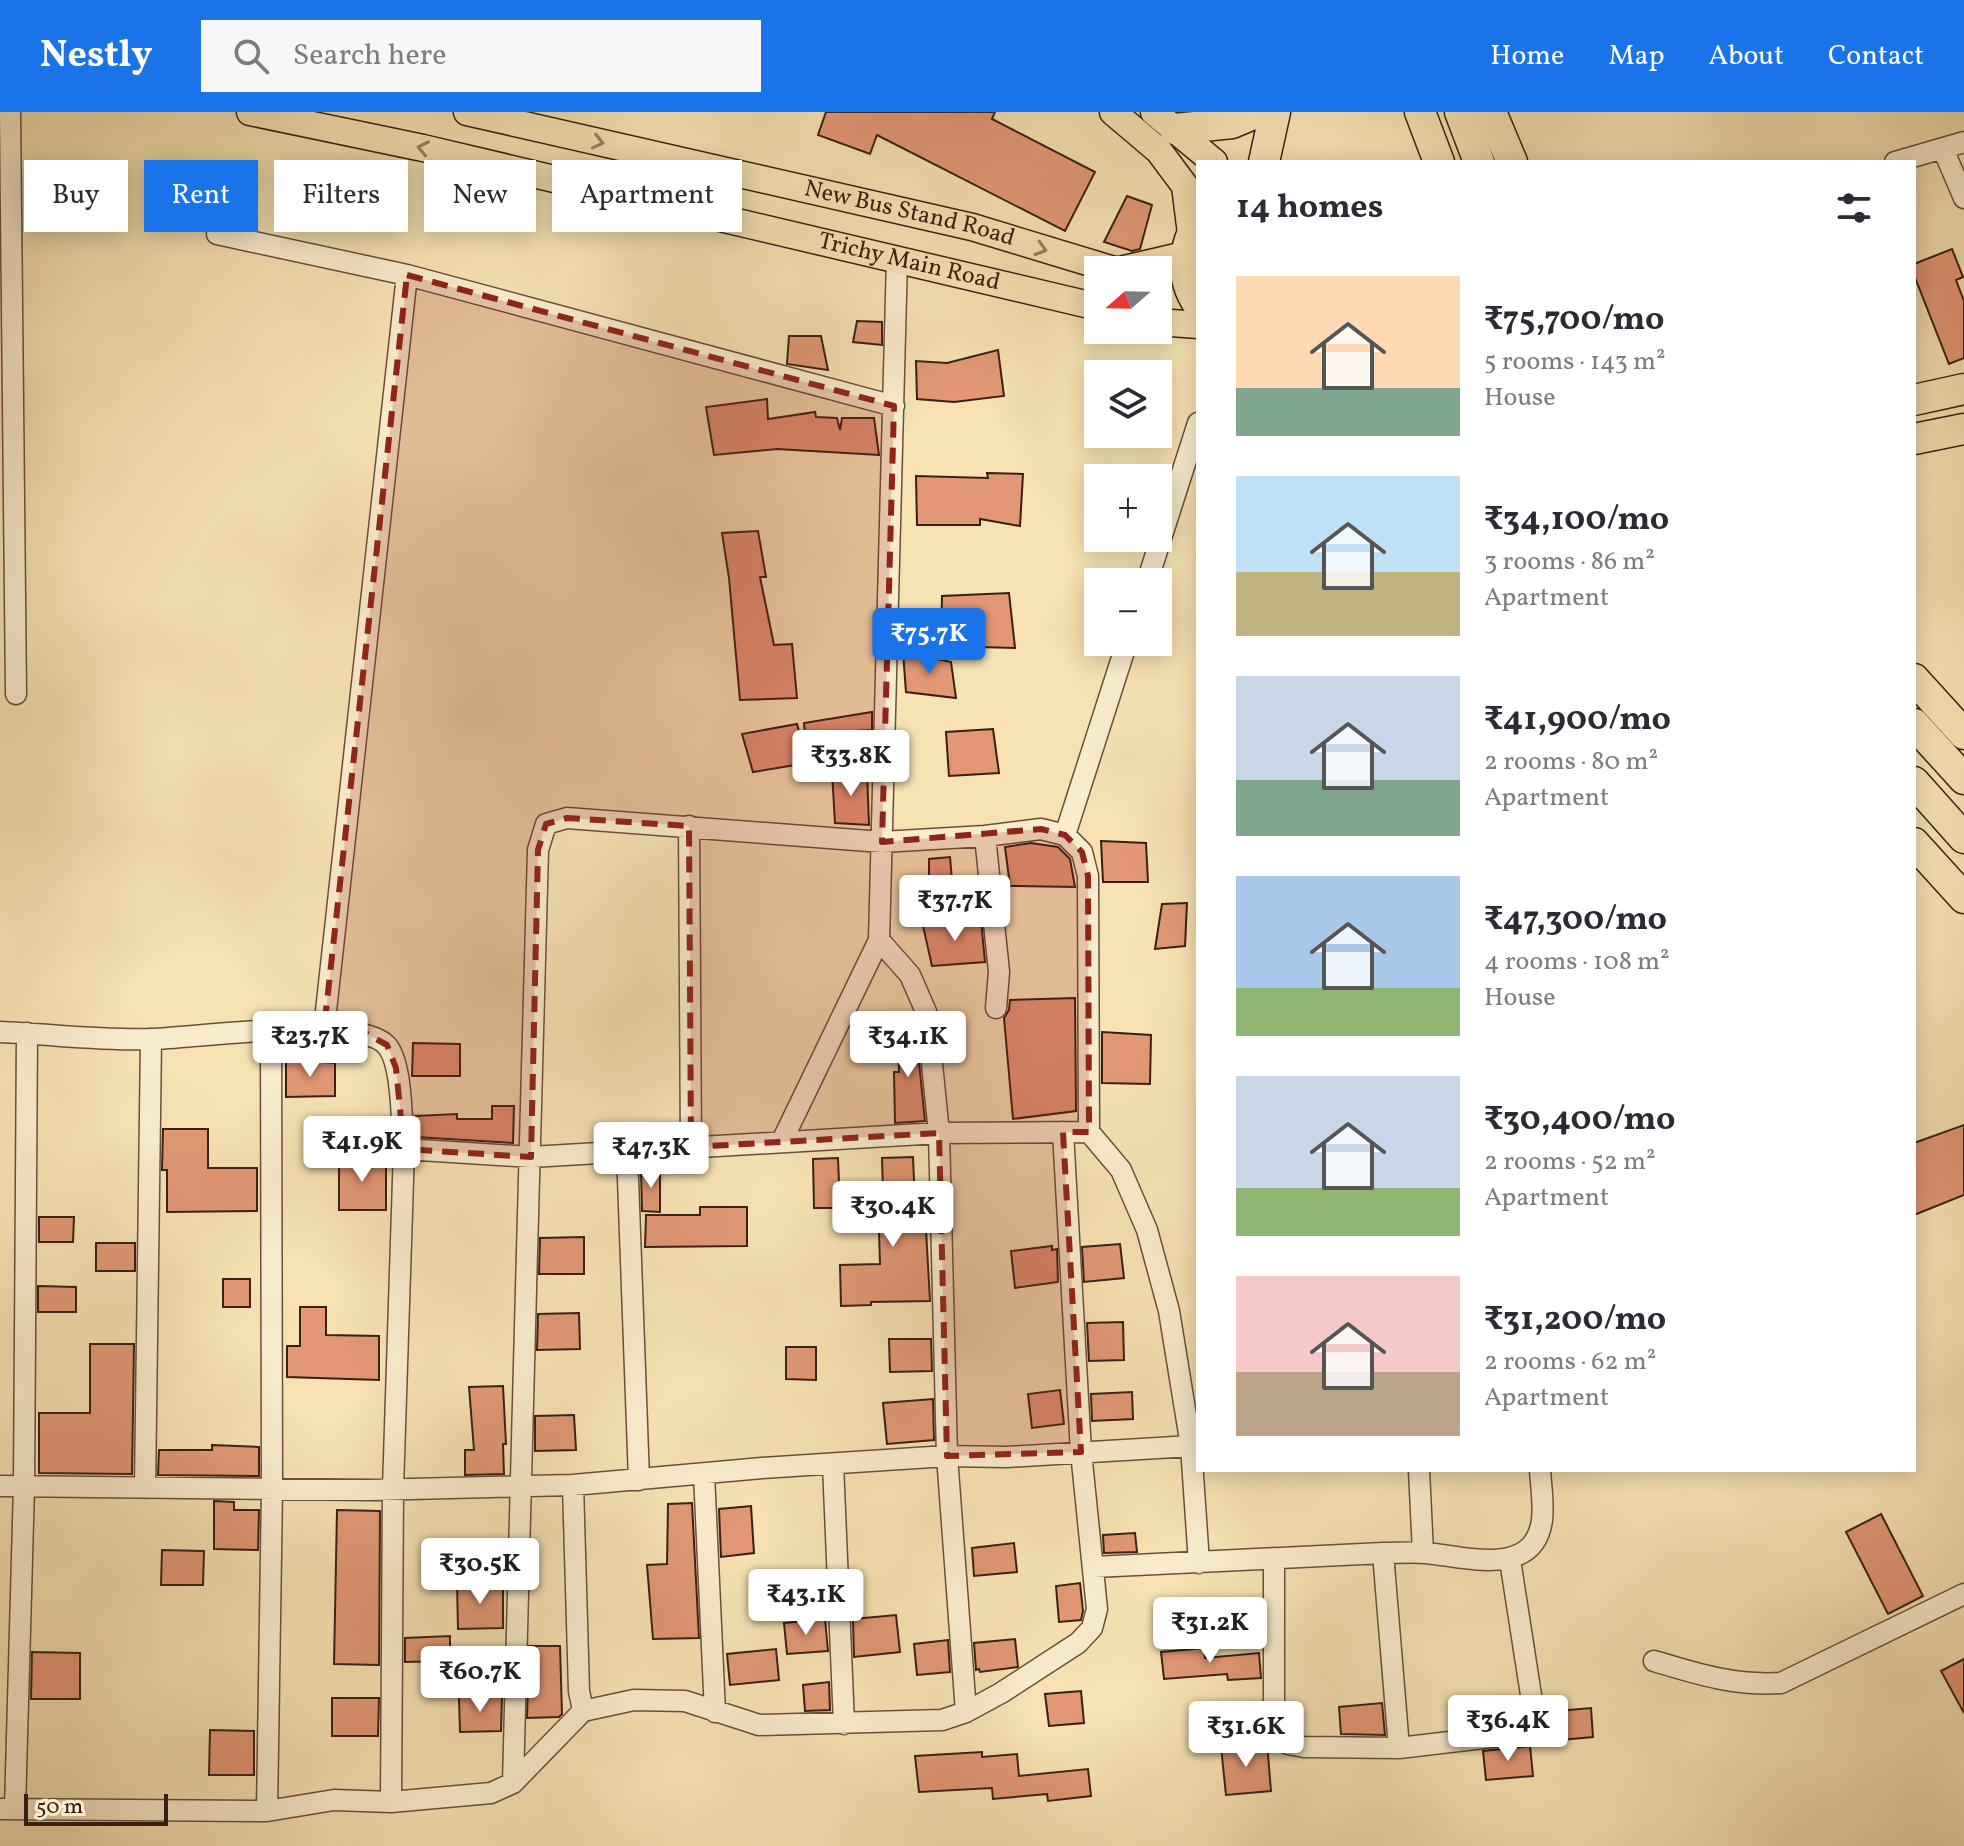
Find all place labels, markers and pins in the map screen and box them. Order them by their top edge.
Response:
pin: ₹75.7K [864,608,994,676]
pin: ₹33.8K [786,730,916,798]
pin: ₹37.7K [890,875,1020,943]
pin: ₹23.7K [245,1011,375,1079]
pin: ₹34.1K [843,1011,973,1079]
pin: ₹41.9K [297,1116,427,1184]
pin: ₹47.3K [586,1122,716,1190]
pin: ₹30.4K [828,1181,958,1249]
pin: ₹30.5K [415,1538,545,1606]
pin: ₹43.1K [741,1569,871,1637]
pin: ₹31.2K [1145,1597,1275,1665]
pin: ₹60.7K [415,1646,545,1714]
pin: ₹36.4K [1443,1695,1573,1763]
pin: ₹31.6K [1181,1701,1311,1769]

